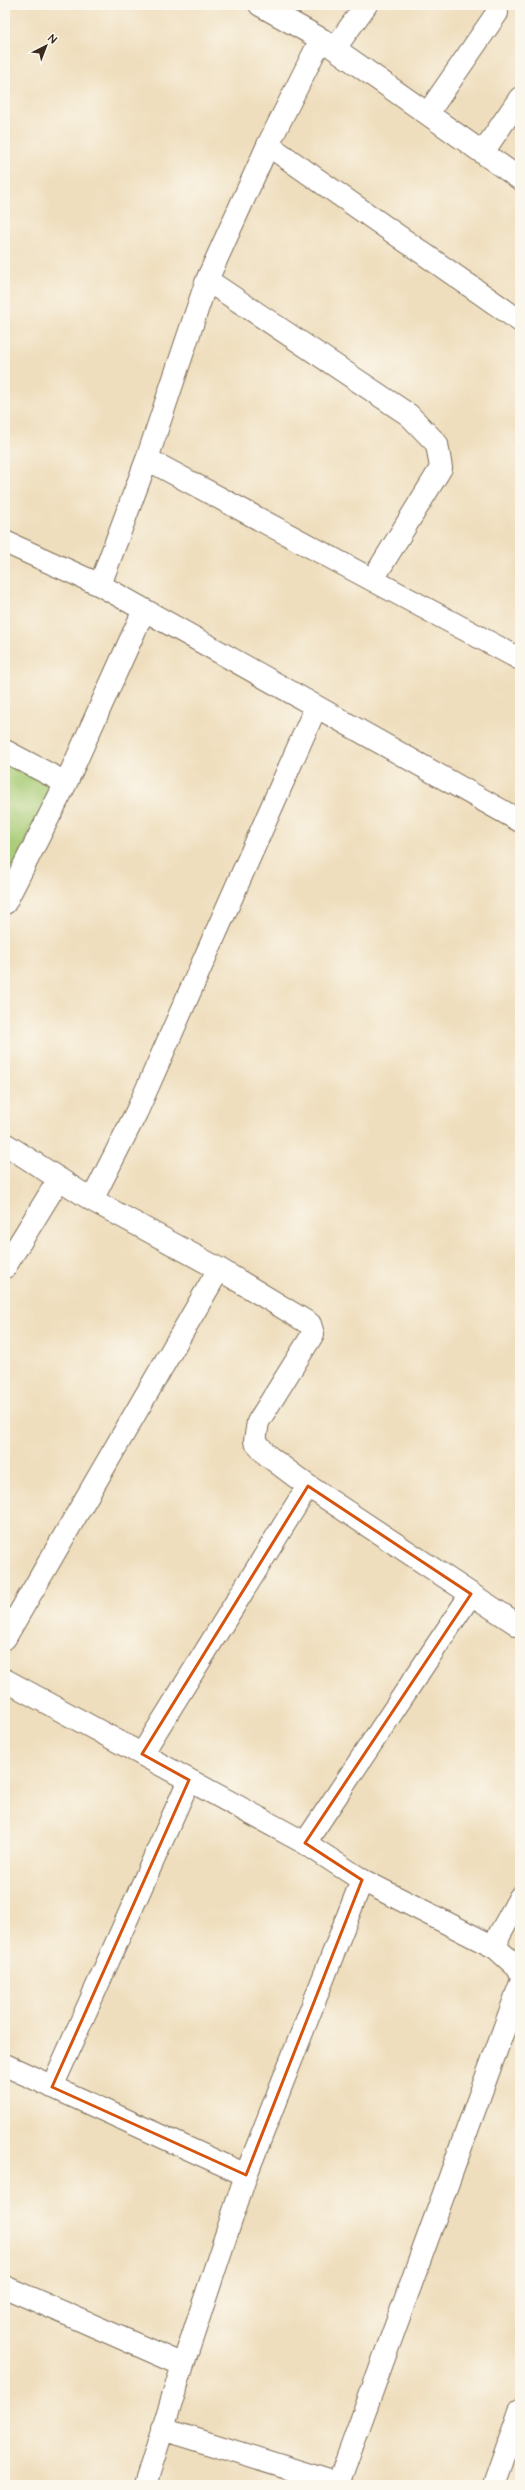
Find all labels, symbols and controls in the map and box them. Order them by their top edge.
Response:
north arrow [26,26,66,66]
text: N [45,31,60,47]

